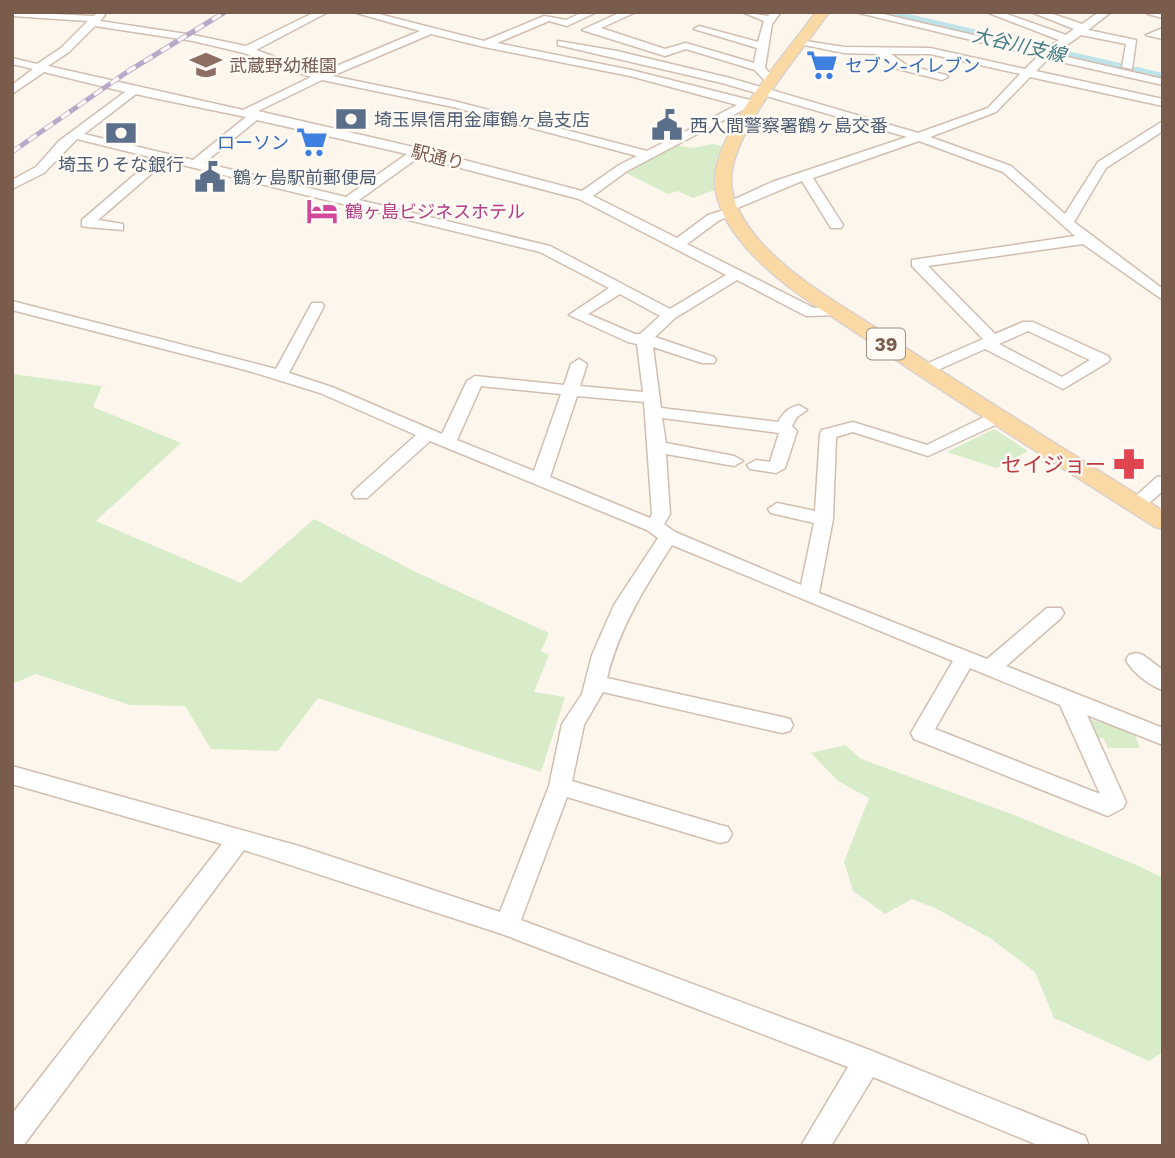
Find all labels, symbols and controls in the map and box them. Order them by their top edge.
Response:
water label: 大谷川支線 [970,23,1070,67]
school or university icon: 武蔵野幼稚園 [189,48,223,82]
supermarket icon: セブン-イレブン [805,48,839,82]
place label: 武蔵野幼稚園 [229,55,337,76]
place label: セブン-イレブン [845,55,980,76]
bank icon: 埼玉県信用金庫鶴ヶ島支店 [334,102,368,136]
public building icon: 西入間警察署鶴ヶ島交番 [650,108,684,142]
place label: 埼玉県信用金庫鶴ヶ島支店 [374,109,590,130]
place label: 西入間警察署鶴ヶ島交番 [690,115,888,136]
bank icon: 埼玉りそな銀行 [104,116,138,150]
supermarket icon: ローソン [295,125,329,159]
place label: ローソン [217,132,289,153]
street label: 駅通り [409,140,467,174]
place label: 埼玉りそな銀行 [58,154,184,175]
public building icon: 鶴ヶ島駅前郵便局 [193,160,227,194]
place label: 鶴ヶ島駅前郵便局 [233,167,377,188]
hotel icon: 鶴ヶ島ビジネスホテル [305,194,339,228]
place label: 鶴ヶ島ビジネスホテル [345,201,525,222]
road number: 39 [867,328,905,360]
pharmacy icon: セイジョー [1112,447,1146,481]
place label: セイジョー [1001,452,1106,477]

